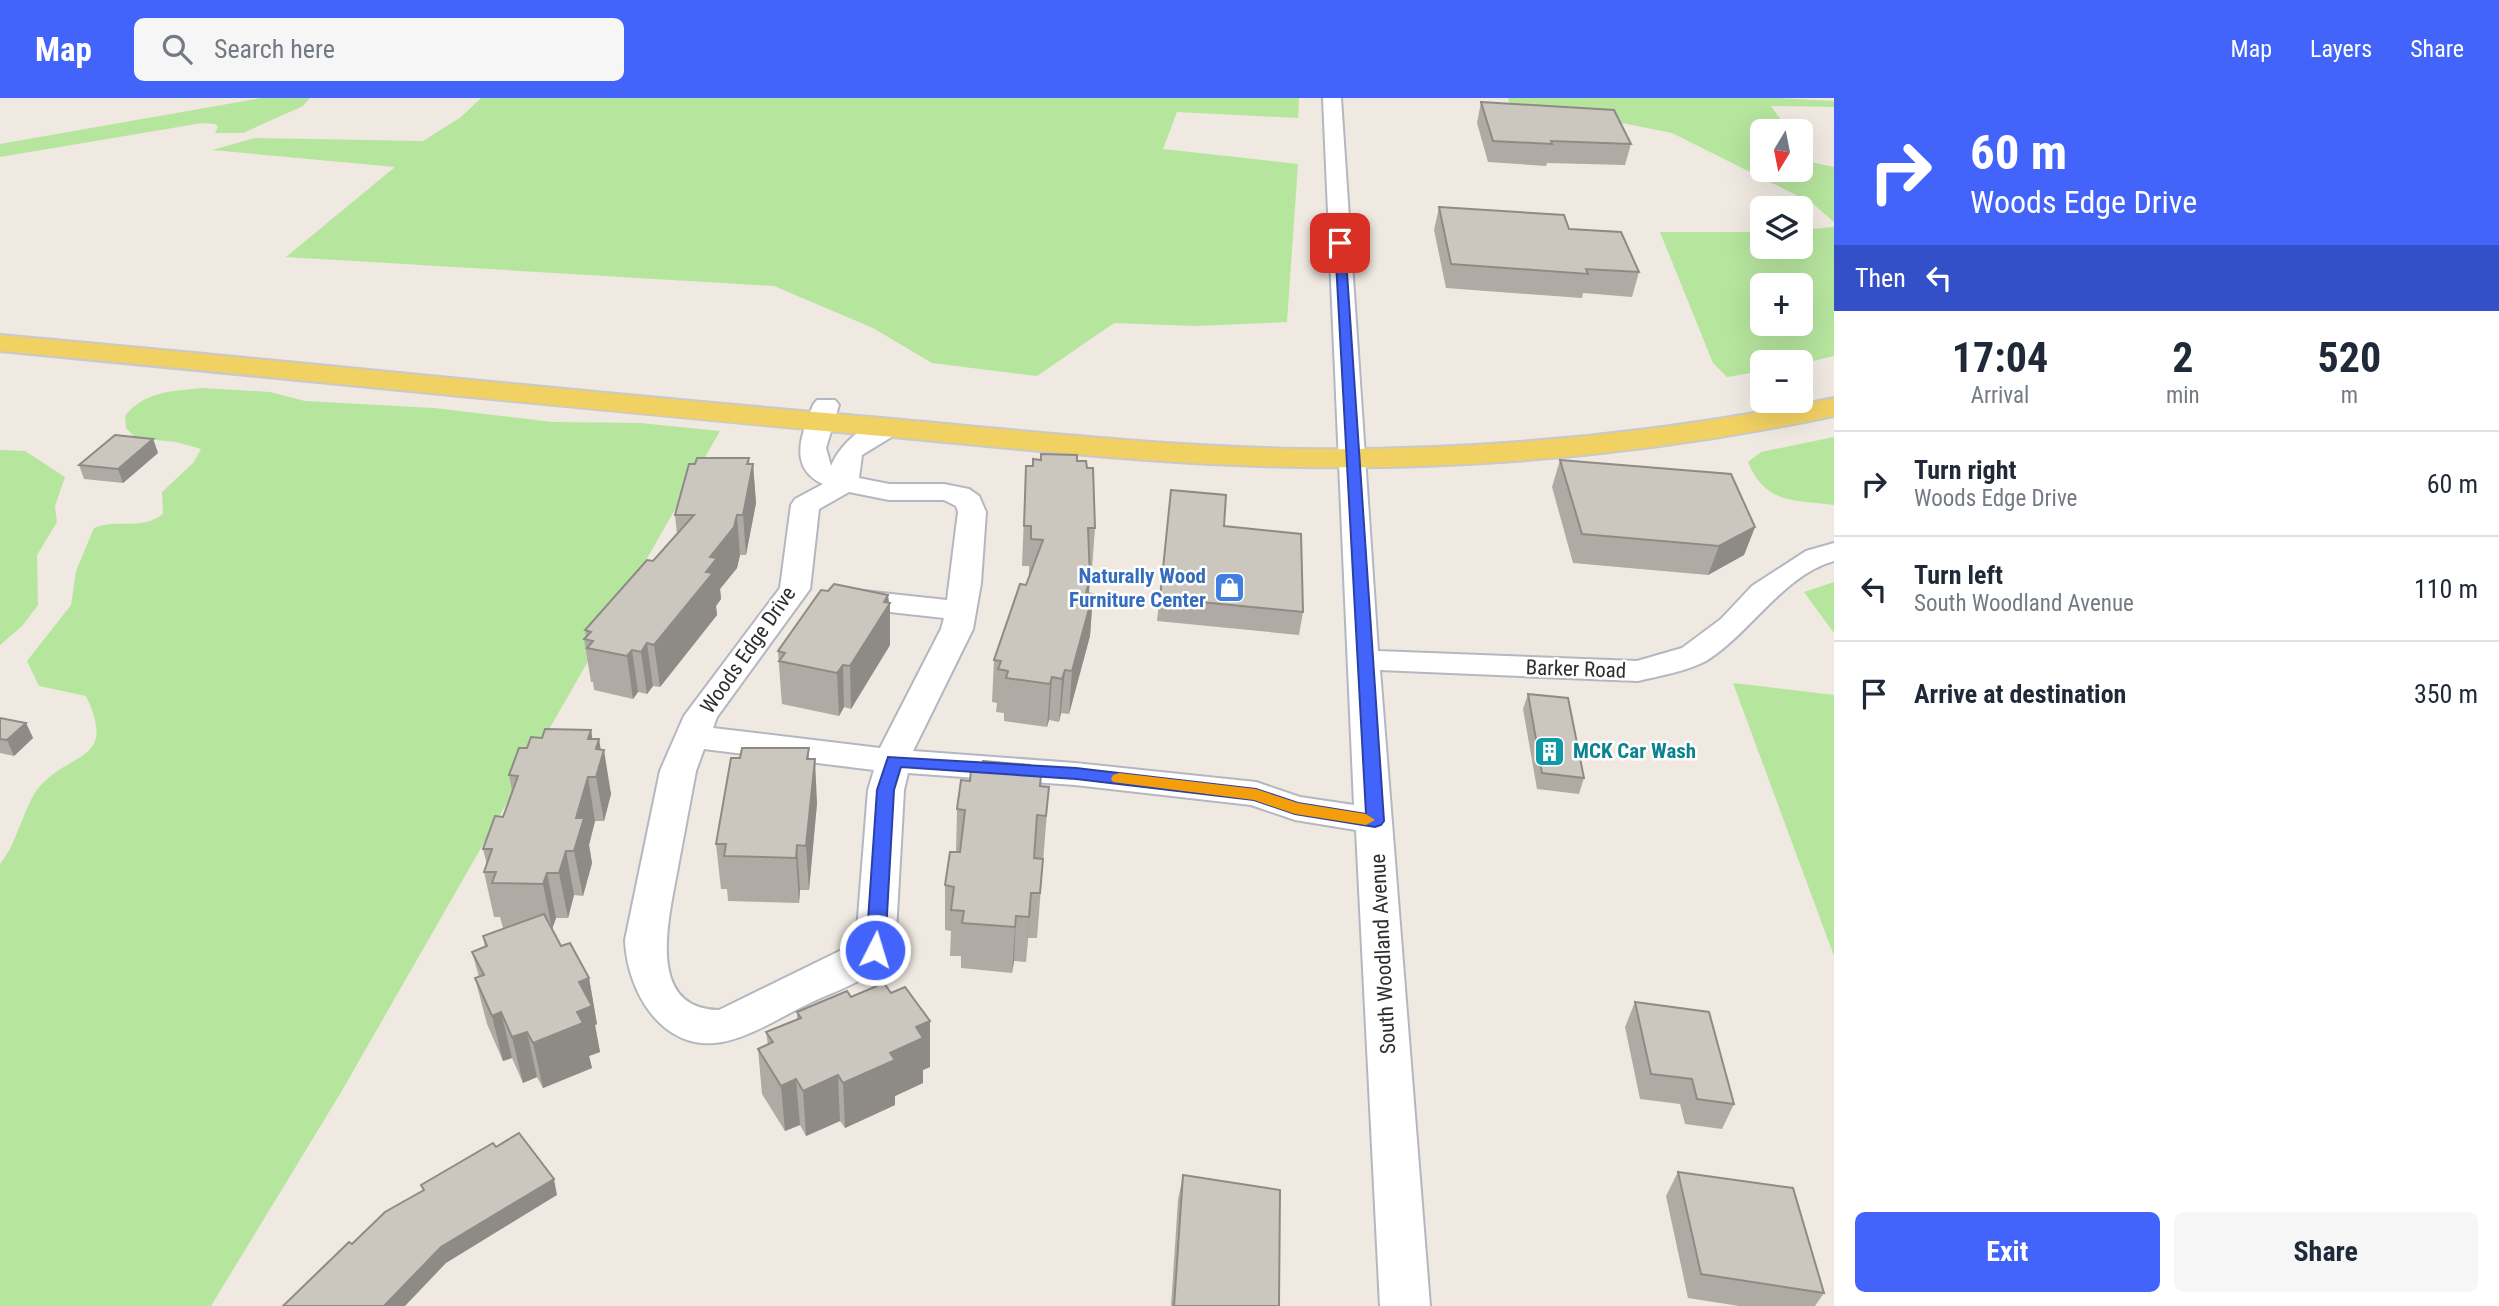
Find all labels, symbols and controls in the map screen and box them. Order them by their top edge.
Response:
search box [134,18,624,81]
text: Map [35,30,92,69]
icon: search [158,30,196,68]
text: Search here [214,34,335,64]
text: Map [2231,35,2272,63]
text: Layers [2310,35,2372,63]
text: Share [2410,35,2464,63]
north arrow [1750,119,1813,182]
map controls [1750,119,1813,413]
text: 60 m [1970,124,2067,181]
icon: right [1855,126,1946,217]
text: Woods Edge Drive [1970,183,2197,221]
button: layers [1750,196,1813,259]
pin [1310,213,1370,273]
icon: arrive [1321,224,1359,262]
icon: left [1920,259,1958,297]
text: Then [1855,263,1906,293]
button: + [1750,273,1813,336]
text: 17:04 [1952,333,2048,382]
text: 2 [2172,333,2193,382]
text: 520 [2317,333,2381,382]
button: − [1750,350,1813,413]
text: Arrival [1971,382,2029,409]
text: min [2166,382,2200,409]
text: m [2341,382,2358,409]
text: Turn right [1914,455,2016,485]
icon: right [1855,465,1893,503]
text: 60 m [2427,469,2478,499]
text: Woods Edge Drive [1914,485,2077,512]
text: Turn left [1914,560,2003,590]
place label: Naturally Wood Furniture Center [1069,564,1206,612]
icon: left [1855,570,1893,608]
shop icon: Naturally Wood Furniture Center [1212,571,1246,605]
text: 110 m [2414,574,2478,604]
street label: Woods Edge Drive [695,582,801,718]
text: South Woodland Avenue [1914,590,2134,617]
street label: Barker Road [1525,655,1627,683]
icon: arrive [1855,675,1893,713]
text: Arrive at destination [1914,679,2126,709]
text: 350 m [2414,679,2478,709]
building icon: MCK Car Wash [1533,734,1567,768]
place label: MCK Car Wash [1573,739,1696,763]
street label: South Woodland Avenue [1366,853,1400,1055]
position arrow [838,913,912,987]
button: Exit [1855,1212,2160,1292]
button: Share [2174,1212,2478,1292]

